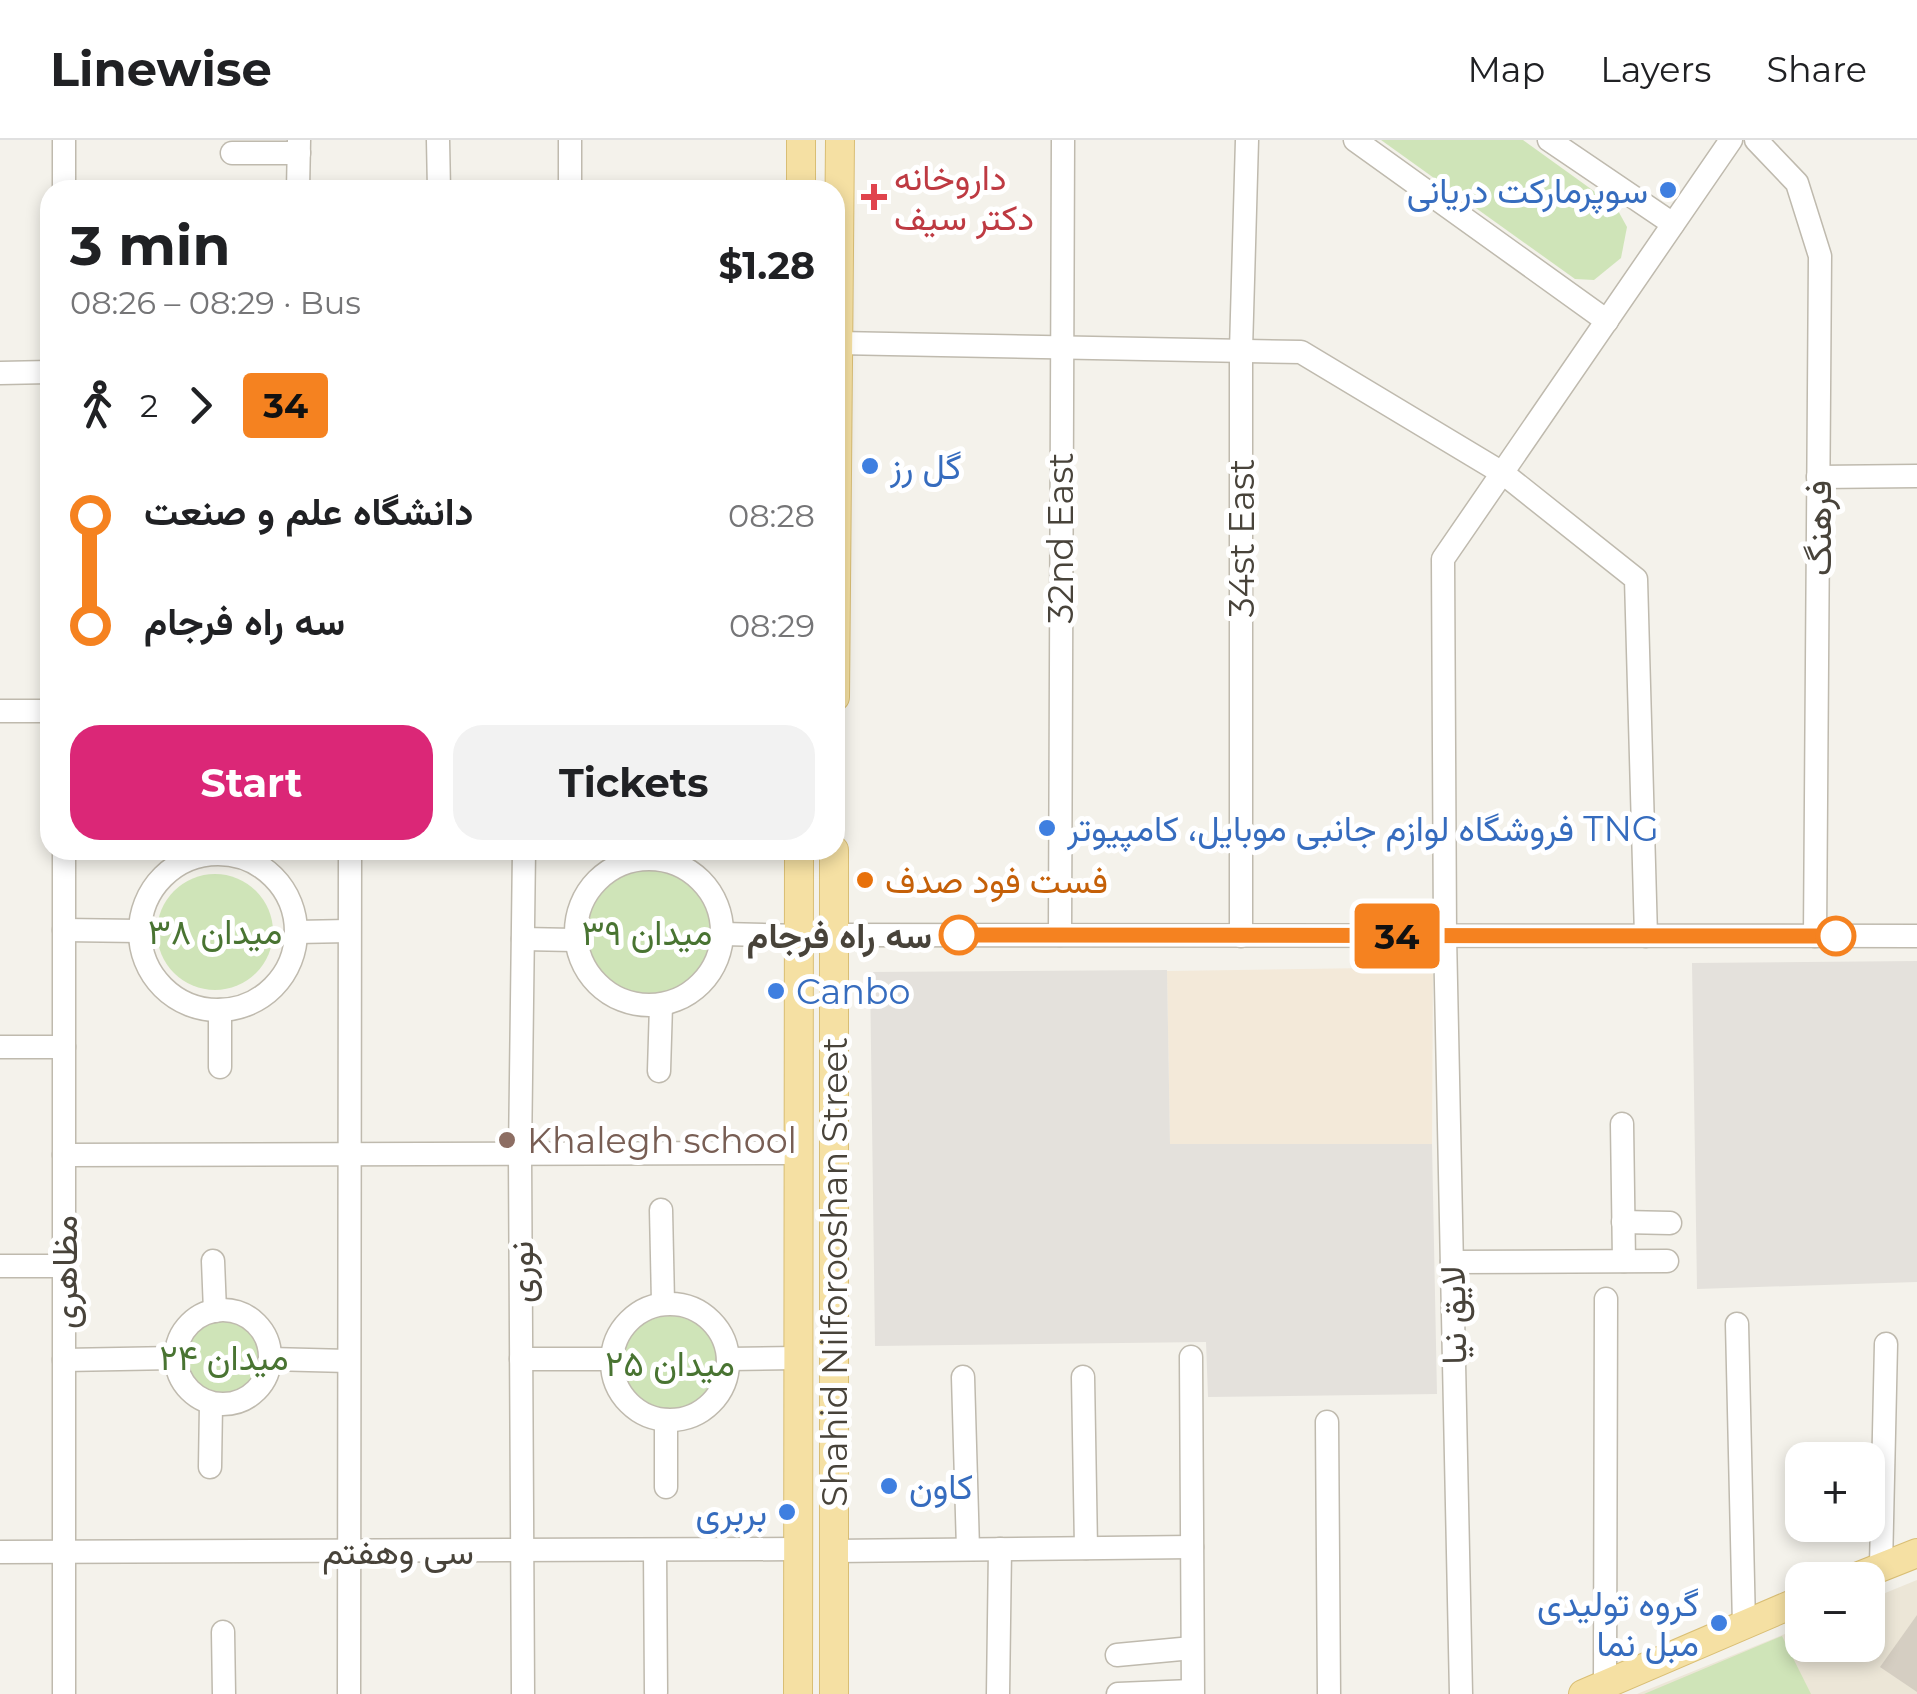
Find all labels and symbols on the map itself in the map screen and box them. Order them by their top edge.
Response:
place label: داروخانه دکتر سیف [894,156,1034,240]
place label: سوپرمارکت دریانی [1407,169,1648,215]
marker: سوپرمارکت دریانی [1657,179,1679,201]
marker: داروخانه دکتر سیف [863,186,885,208]
place label: گل رز [889,445,962,489]
street label: 32nd East [1039,452,1082,624]
marker: گل رز [859,455,881,477]
street label: 34st East [1220,459,1263,617]
street label: فرهنگ [1797,480,1841,576]
place label: فروشگاه لوازم جانبی موبایل، کامپيوتر TNG [1066,807,1659,853]
marker: فروشگاه لوازم جانبی موبایل، کامپيوتر TNG [1036,817,1058,839]
place label: فست فود صدف [885,859,1108,903]
marker: فست فود صدف [854,869,876,891]
line badge: 34 [1352,904,1442,968]
park label: میدان ۳۸ [148,910,282,953]
park label: میدان ۳۹ [582,911,712,954]
place label: سه راه فرجام [747,914,932,959]
marker: سه راه فرجام [940,916,978,954]
unlabelled marker [1817,917,1855,955]
place label: Canbo [796,970,911,1013]
marker: Canbo [765,980,787,1002]
street label: Shahid Nilforooshan Street [813,1037,856,1507]
place label: Khalegh school [527,1119,797,1162]
marker: Khalegh school [496,1129,518,1151]
street label: مظاهری [43,1215,87,1329]
street label: نوری [499,1241,543,1303]
street label: لایق نیا [1431,1265,1475,1365]
park label: میدان ۲۴ [159,1336,289,1379]
park label: میدان ۲۵ [605,1342,735,1385]
place label: کاون [909,1465,973,1509]
marker: کاون [878,1475,900,1497]
place label: بربری [695,1491,767,1535]
marker: بربری [776,1501,798,1523]
street label: سی وهفتم [322,1530,474,1575]
place label: گروه تولیدی مبل نما [1537,1582,1699,1665]
marker: گروه تولیدی مبل نما [1708,1612,1730,1634]

